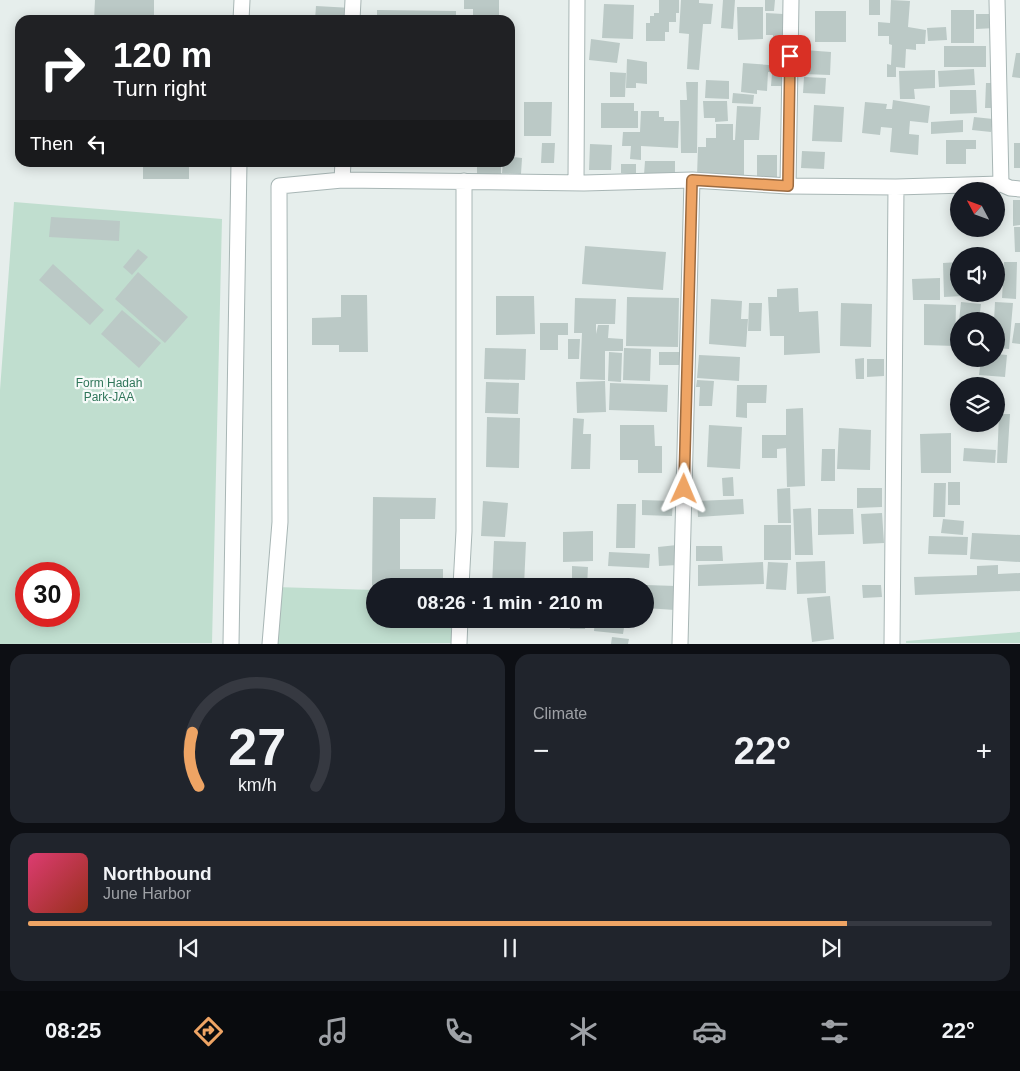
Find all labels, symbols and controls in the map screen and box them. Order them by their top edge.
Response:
icon: right [30,35,95,100]
text: 120 m [113,35,212,74]
pin [769,35,811,77]
icon: arrive [776,42,804,70]
text: Turn right [113,76,206,101]
icon: left [83,130,111,158]
text: Then [30,133,73,154]
north arrow [950,182,1005,238]
map controls [950,182,1005,432]
button: sound [950,247,1005,302]
button: search [950,312,1005,367]
park label: Form Hadah Park-JAA [76,376,142,404]
button: layers [950,377,1005,432]
position arrow [657,462,709,514]
speed limit sign: 30 [15,562,80,627]
text: 08:26 · 1 min · 210 m [417,592,603,613]
text: Climate [533,705,587,722]
text: 27 [229,718,286,776]
text: 22° [734,730,791,772]
text: − [533,735,549,766]
text: + [976,735,992,766]
text: km/h [238,775,277,795]
text: Northbound [103,863,212,884]
text: June Harbor [103,885,191,902]
icon: previous [175,934,203,962]
icon: pause [496,934,524,962]
icon: next [817,934,845,962]
icon: directions [191,1014,226,1049]
icon: music [316,1014,351,1049]
icon: phone [441,1014,476,1049]
icon: climate [566,1014,601,1049]
icon: car [692,1014,727,1049]
icon: filters [817,1014,852,1049]
text: 08:25 [45,1018,101,1043]
text: 22° [942,1018,975,1043]

